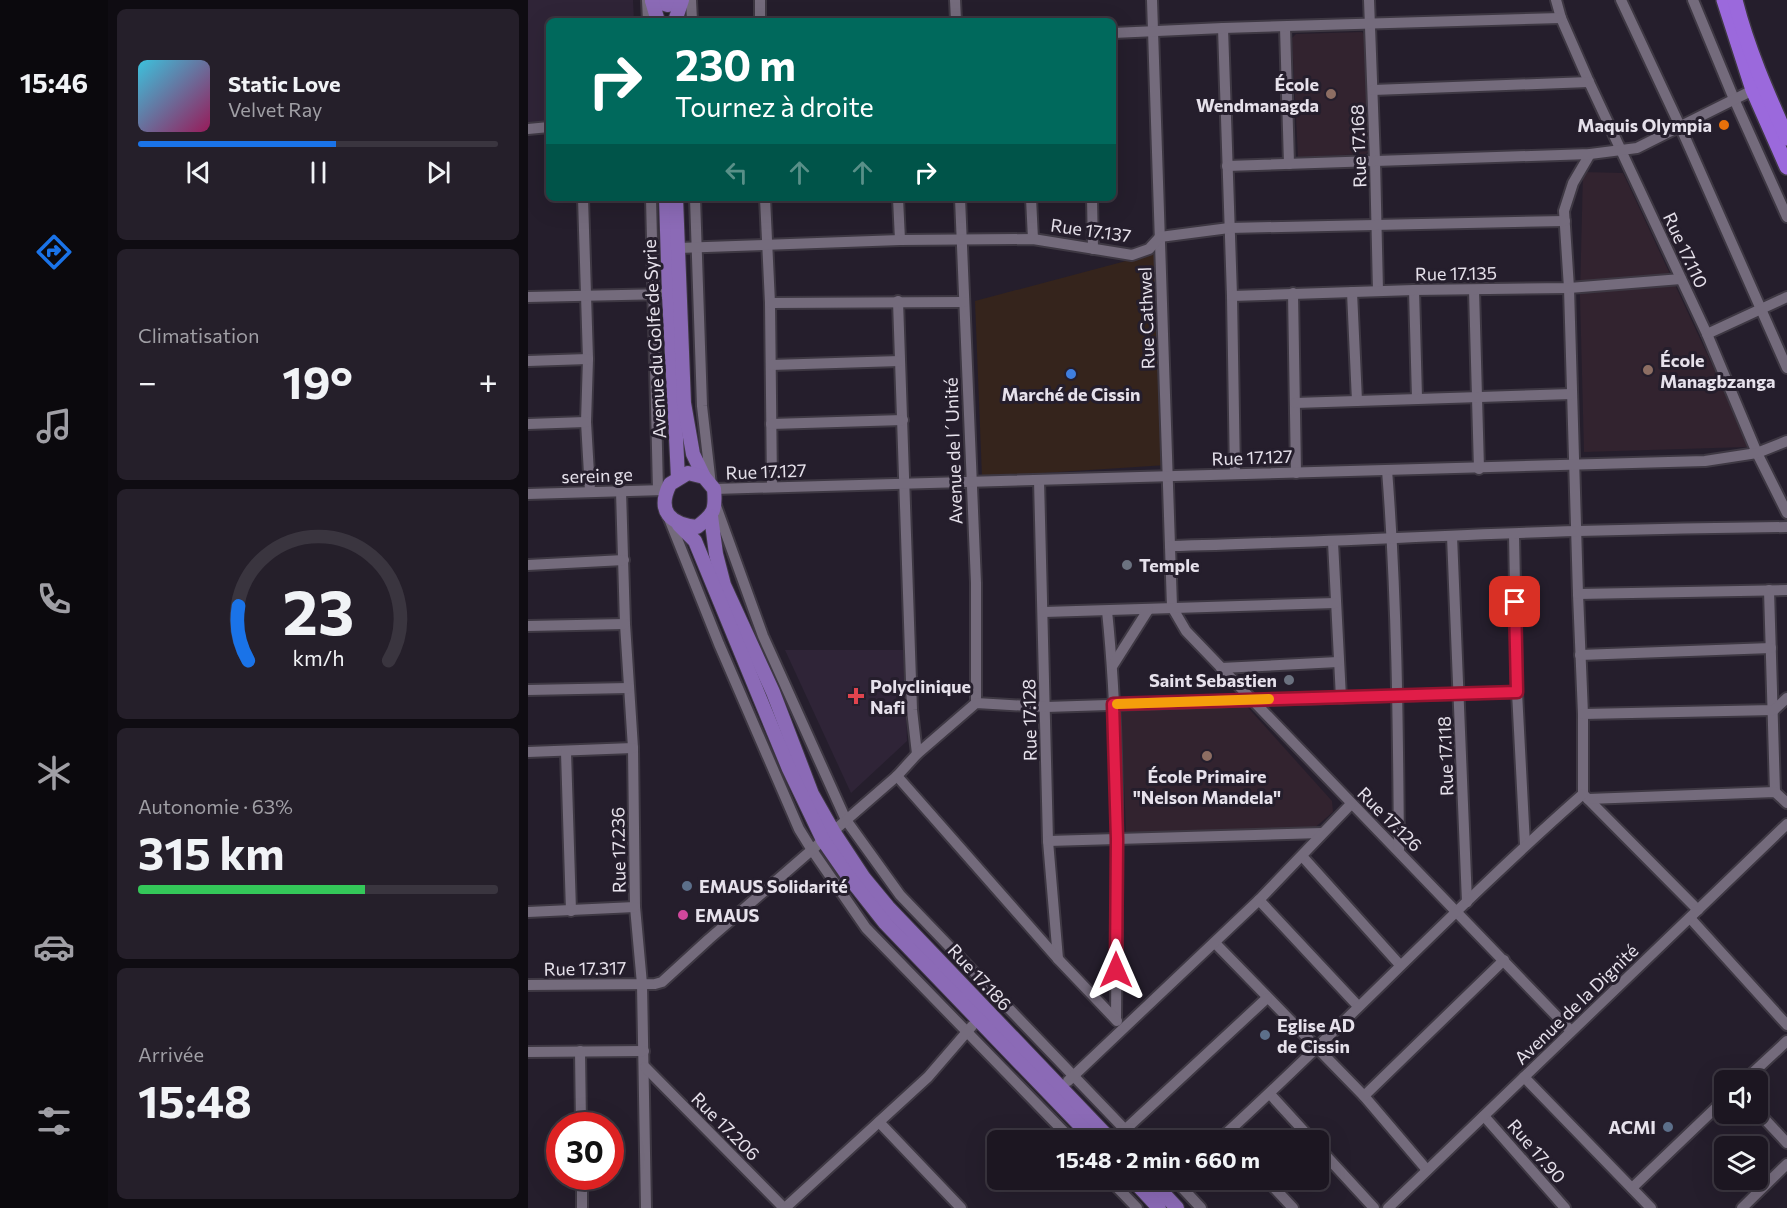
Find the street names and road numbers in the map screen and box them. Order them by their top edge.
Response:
street label: Rue 17.168 [1346,104,1370,188]
street label: Rue 17.110 [1659,209,1713,291]
street label: Rue 17.137 [1049,213,1133,247]
street label: Avenue du Golfe de Syrie [638,239,670,439]
street label: Rue 17.135 [1415,261,1497,285]
street label: Rue Cathwel [1133,266,1159,370]
street label: Avenue de l´Unité [939,377,967,525]
street label: Rue 17.127 [1211,445,1293,469]
street label: Rue 17.127 [725,459,807,483]
street label: serein ge [561,463,633,487]
street label: Rue 17.128 [1017,679,1041,761]
street label: Rue 17.118 [1433,716,1457,796]
street label: Rue 17.126 [1353,782,1427,856]
street label: Rue 17.236 [606,807,630,893]
street label: Rue 17.186 [944,939,1016,1015]
street label: Avenue de la Dignité [1510,939,1642,1069]
street label: Rue 17.317 [543,956,627,980]
street label: Rue 17.206 [687,1087,765,1165]
street label: Rue 17.90 [1503,1115,1571,1187]

